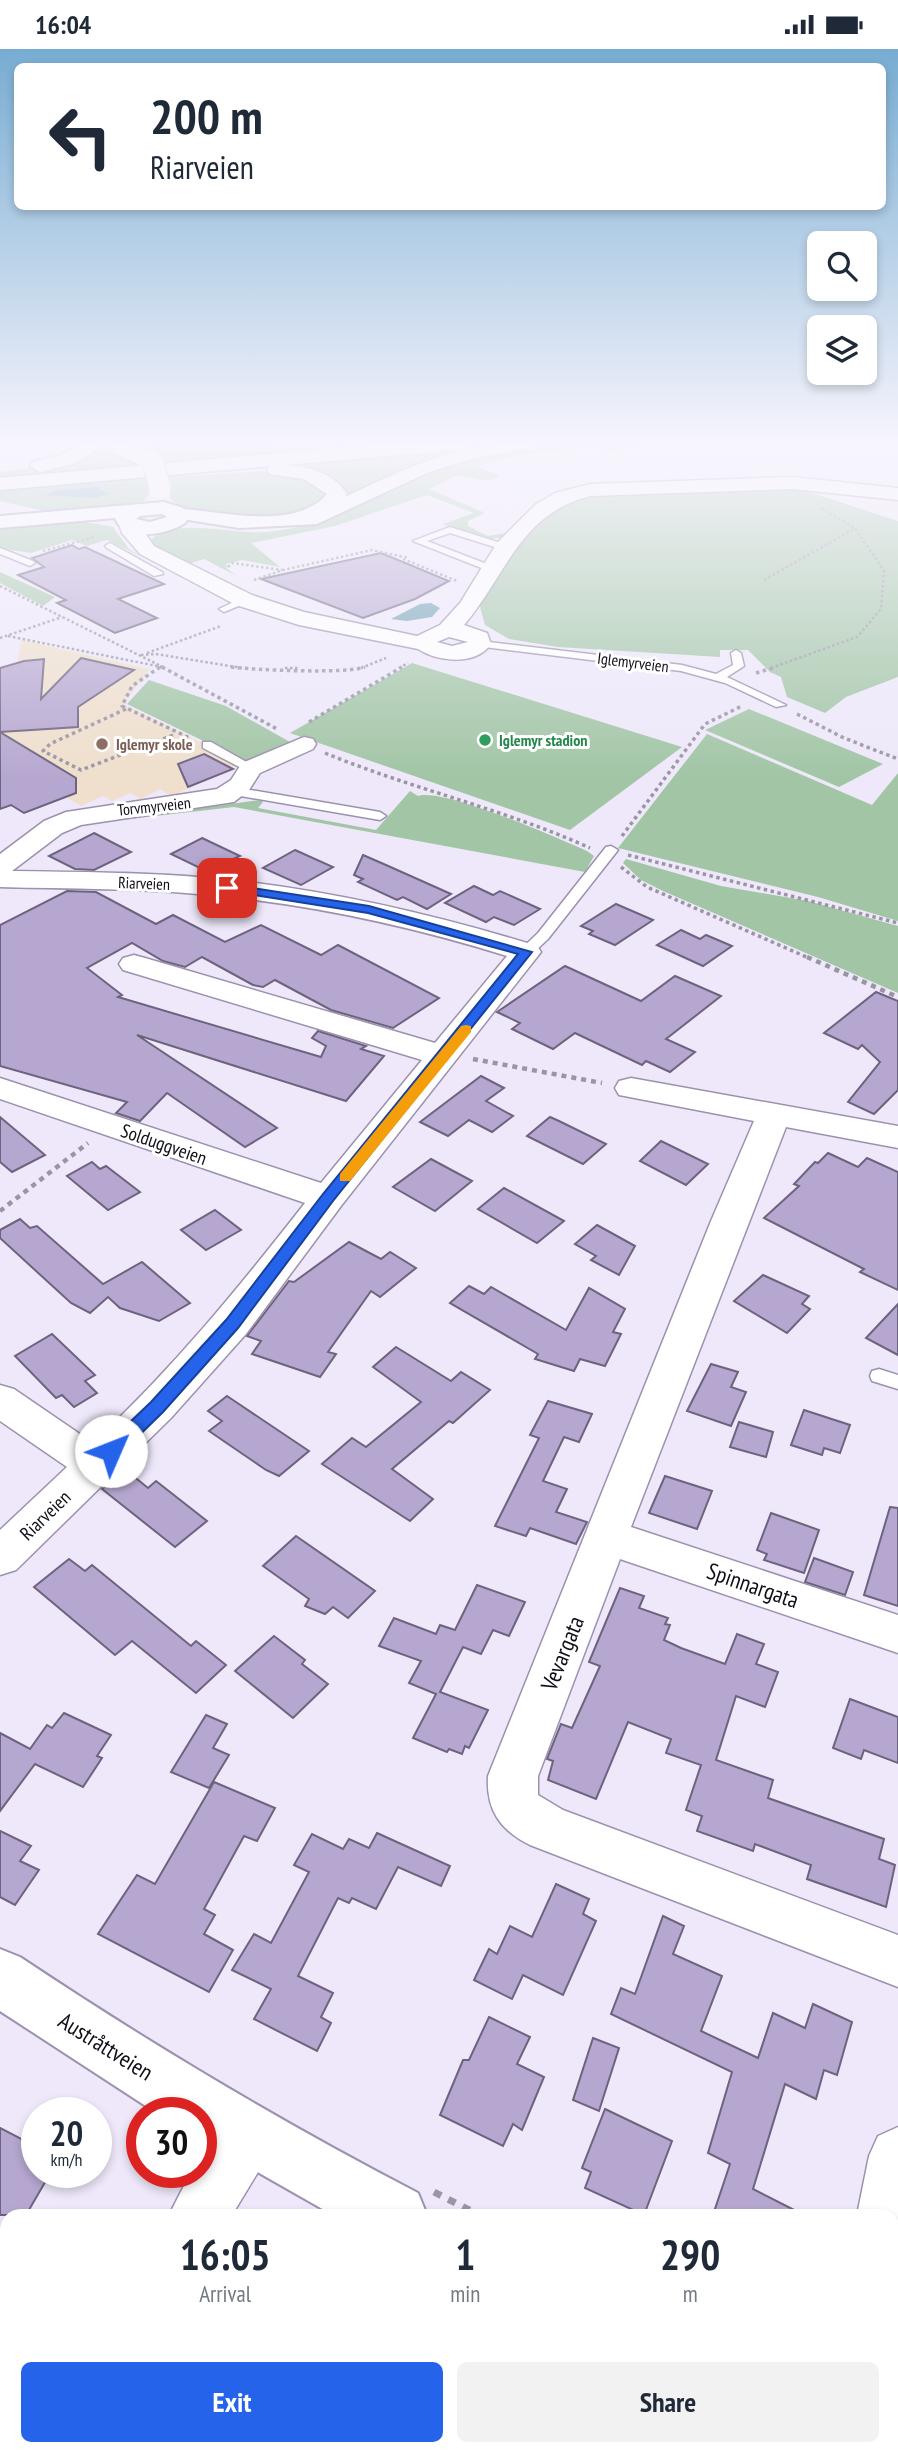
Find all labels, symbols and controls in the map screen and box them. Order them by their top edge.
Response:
text: 16:04 [35,8,91,41]
text: 200 m [150,84,263,148]
icon: left [35,91,126,182]
text: Riarveien [150,146,254,188]
map controls [807,231,877,385]
button: search [807,231,877,301]
button: layers [807,315,877,385]
street label: Iglemyrveien [596,648,670,676]
place label: Iglemyr stadion [499,730,588,750]
marker: Iglemyr stadion [477,732,493,748]
place label: Iglemyr skole [116,734,193,754]
marker: Iglemyr skole [94,736,110,752]
street label: Torvmyrveien [116,792,192,820]
pin [197,858,257,918]
icon: arrive [208,869,246,907]
street label: Riarveien [118,872,170,894]
street label: Solduggveien [118,1118,210,1170]
position arrow [74,1414,148,1488]
street label: Riarveien [15,1485,75,1545]
street label: Spinnargata [703,1556,803,1614]
street label: Vevargata [534,1612,590,1695]
street label: Austråttveien [53,2006,159,2086]
speed limit sign: 30 [126,2097,217,2188]
text: 20 [50,2110,83,2156]
text: km/h [51,2148,82,2171]
text: 16:05 [180,2227,271,2282]
text: 1 [455,2227,475,2282]
text: 290 [660,2227,720,2282]
text: Arrival [199,2279,251,2308]
text: min [450,2279,480,2308]
text: m [683,2279,698,2308]
button: Exit [21,2362,443,2442]
button: Share [457,2362,879,2442]

